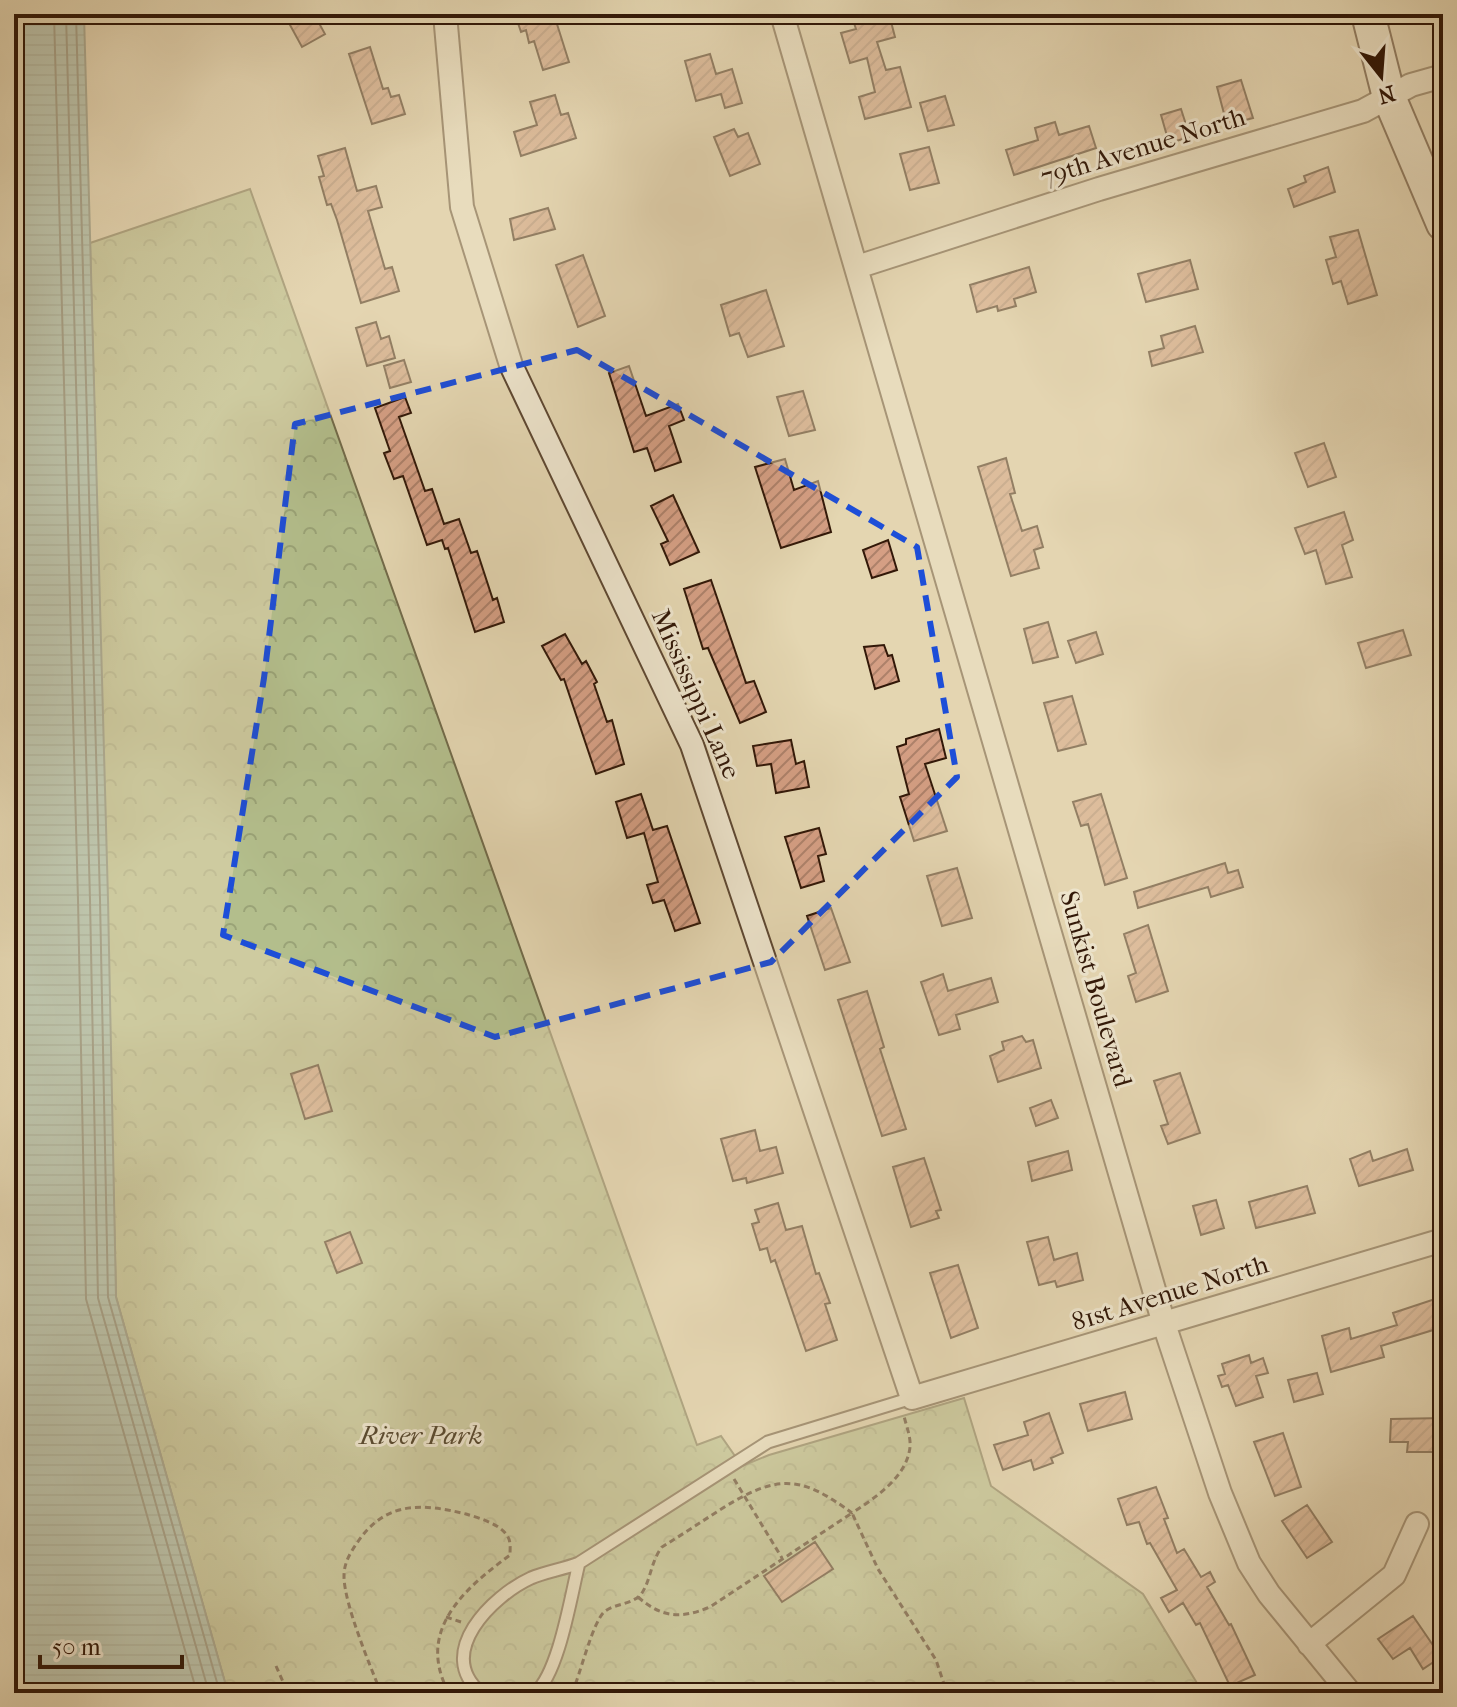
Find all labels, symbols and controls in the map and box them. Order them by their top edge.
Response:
north arrow [1341,36,1421,116]
text: N [1374,79,1398,109]
street label: 79th Avenue North [1037,101,1249,193]
street label: Mississippi Lane [645,604,747,784]
street label: Sunkist Boulevard [1053,887,1139,1091]
street label: 81st Avenue North [1068,1248,1272,1338]
park label: River Park [357,1420,483,1451]
scale bar [40,1619,182,1669]
text: 50 m [52,1633,101,1661]

